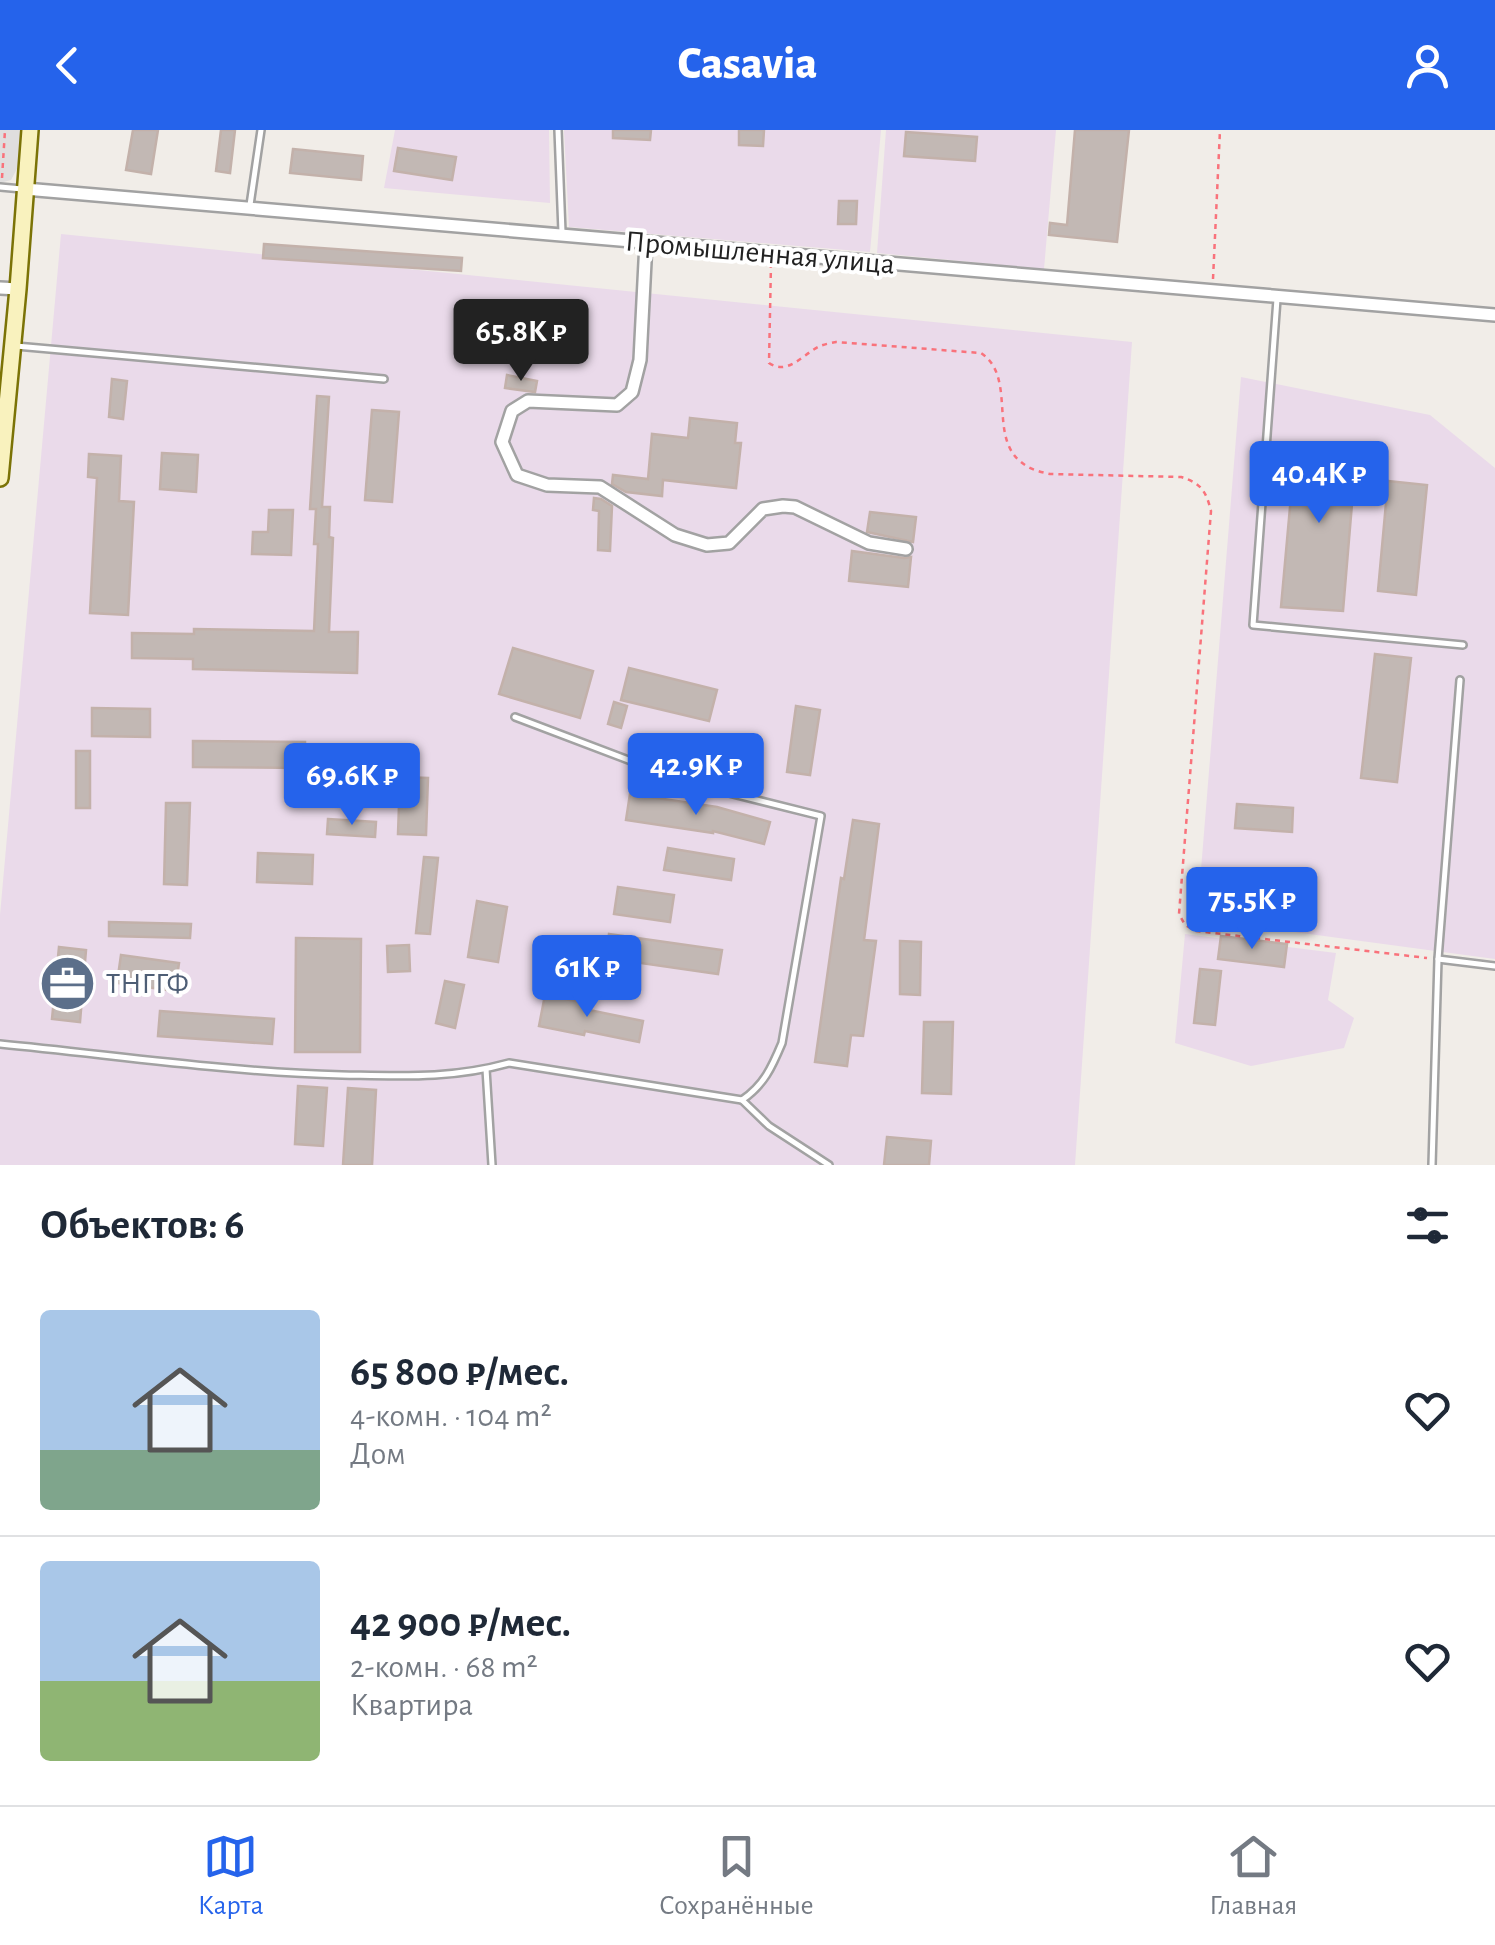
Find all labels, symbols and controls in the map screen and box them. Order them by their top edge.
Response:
icon: back [40,38,95,93]
icon: person [1400,38,1455,93]
text: Casavia [678,42,817,87]
street label: Промышленная улица [624,226,896,280]
pin: 65.8K ₽ [429,299,613,384]
text: 65.8K ₽ [476,315,566,347]
pin: 40.4K ₽ [1227,441,1411,526]
text: 40.4K ₽ [1272,457,1366,489]
pin: 42.9K ₽ [604,733,788,818]
pin: 69.6K ₽ [260,743,444,828]
text: 42.9K ₽ [650,749,742,781]
text: 69.6K ₽ [306,759,398,791]
pin: 75.5K ₽ [1160,867,1344,952]
text: 75.5K ₽ [1208,883,1296,915]
pin: 61K ₽ [517,935,657,1020]
text: 61K ₽ [554,951,620,983]
office icon: ТНГГФ [37,953,97,1013]
place label: ТНГГФ [106,969,189,999]
icon: filters [1400,1198,1455,1253]
text: Объектов: 6 [40,1204,244,1246]
icon: home [120,1350,240,1470]
text: 65 800 ₽/мес. [350,1351,569,1393]
icon: heart [1400,1383,1455,1438]
text: 4-комн. · 104 m² [350,1400,552,1432]
text: Дом [350,1438,406,1470]
icon: home [120,1601,240,1721]
text: 42 900 ₽/мес. [350,1602,571,1644]
icon: heart [1400,1634,1455,1689]
text: 2-комн. · 68 m² [350,1651,538,1683]
text: Квартира [350,1689,473,1721]
tab: Карта [198,1829,263,1923]
tab: Сохранённые [659,1829,814,1923]
tab: Главная [1209,1829,1297,1923]

